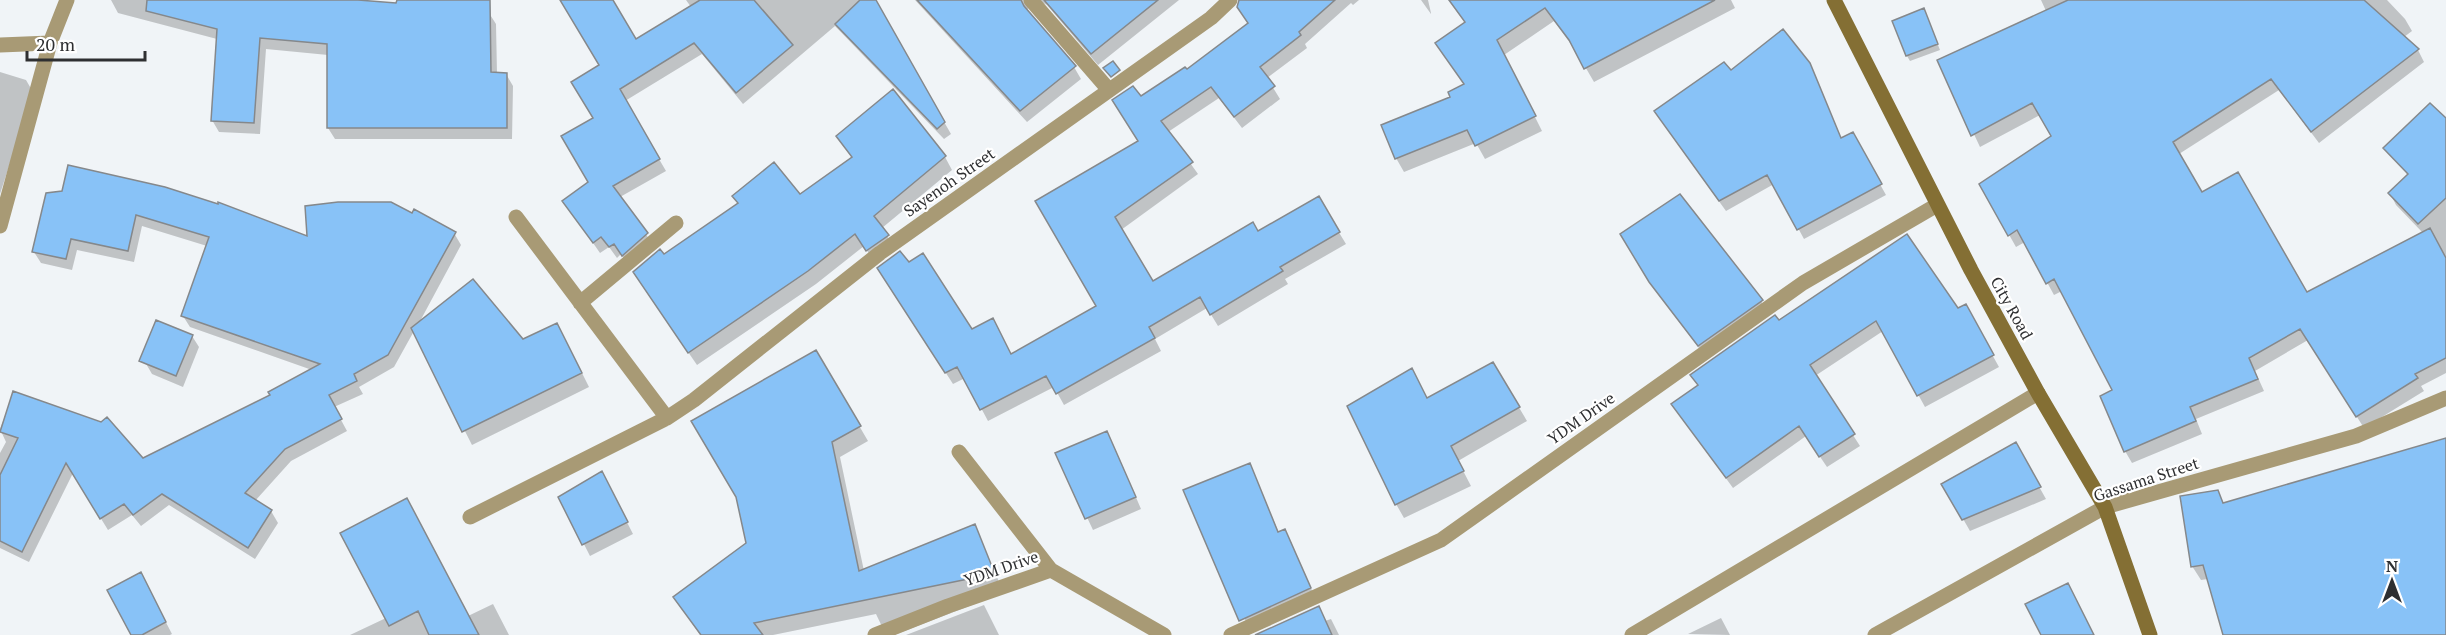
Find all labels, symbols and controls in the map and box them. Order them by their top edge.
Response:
scale bar [27,24,146,62]
text: 20 m [36,32,76,56]
street label: Sayenoh Street [899,142,999,222]
street label: City Road [1986,273,2038,343]
street label: YDM Drive [1543,387,1619,449]
street label: Gassama Street [2091,452,2202,506]
street label: YDM Drive [961,545,1041,591]
north arrow [2362,551,2422,611]
text: N [2386,555,2398,577]

